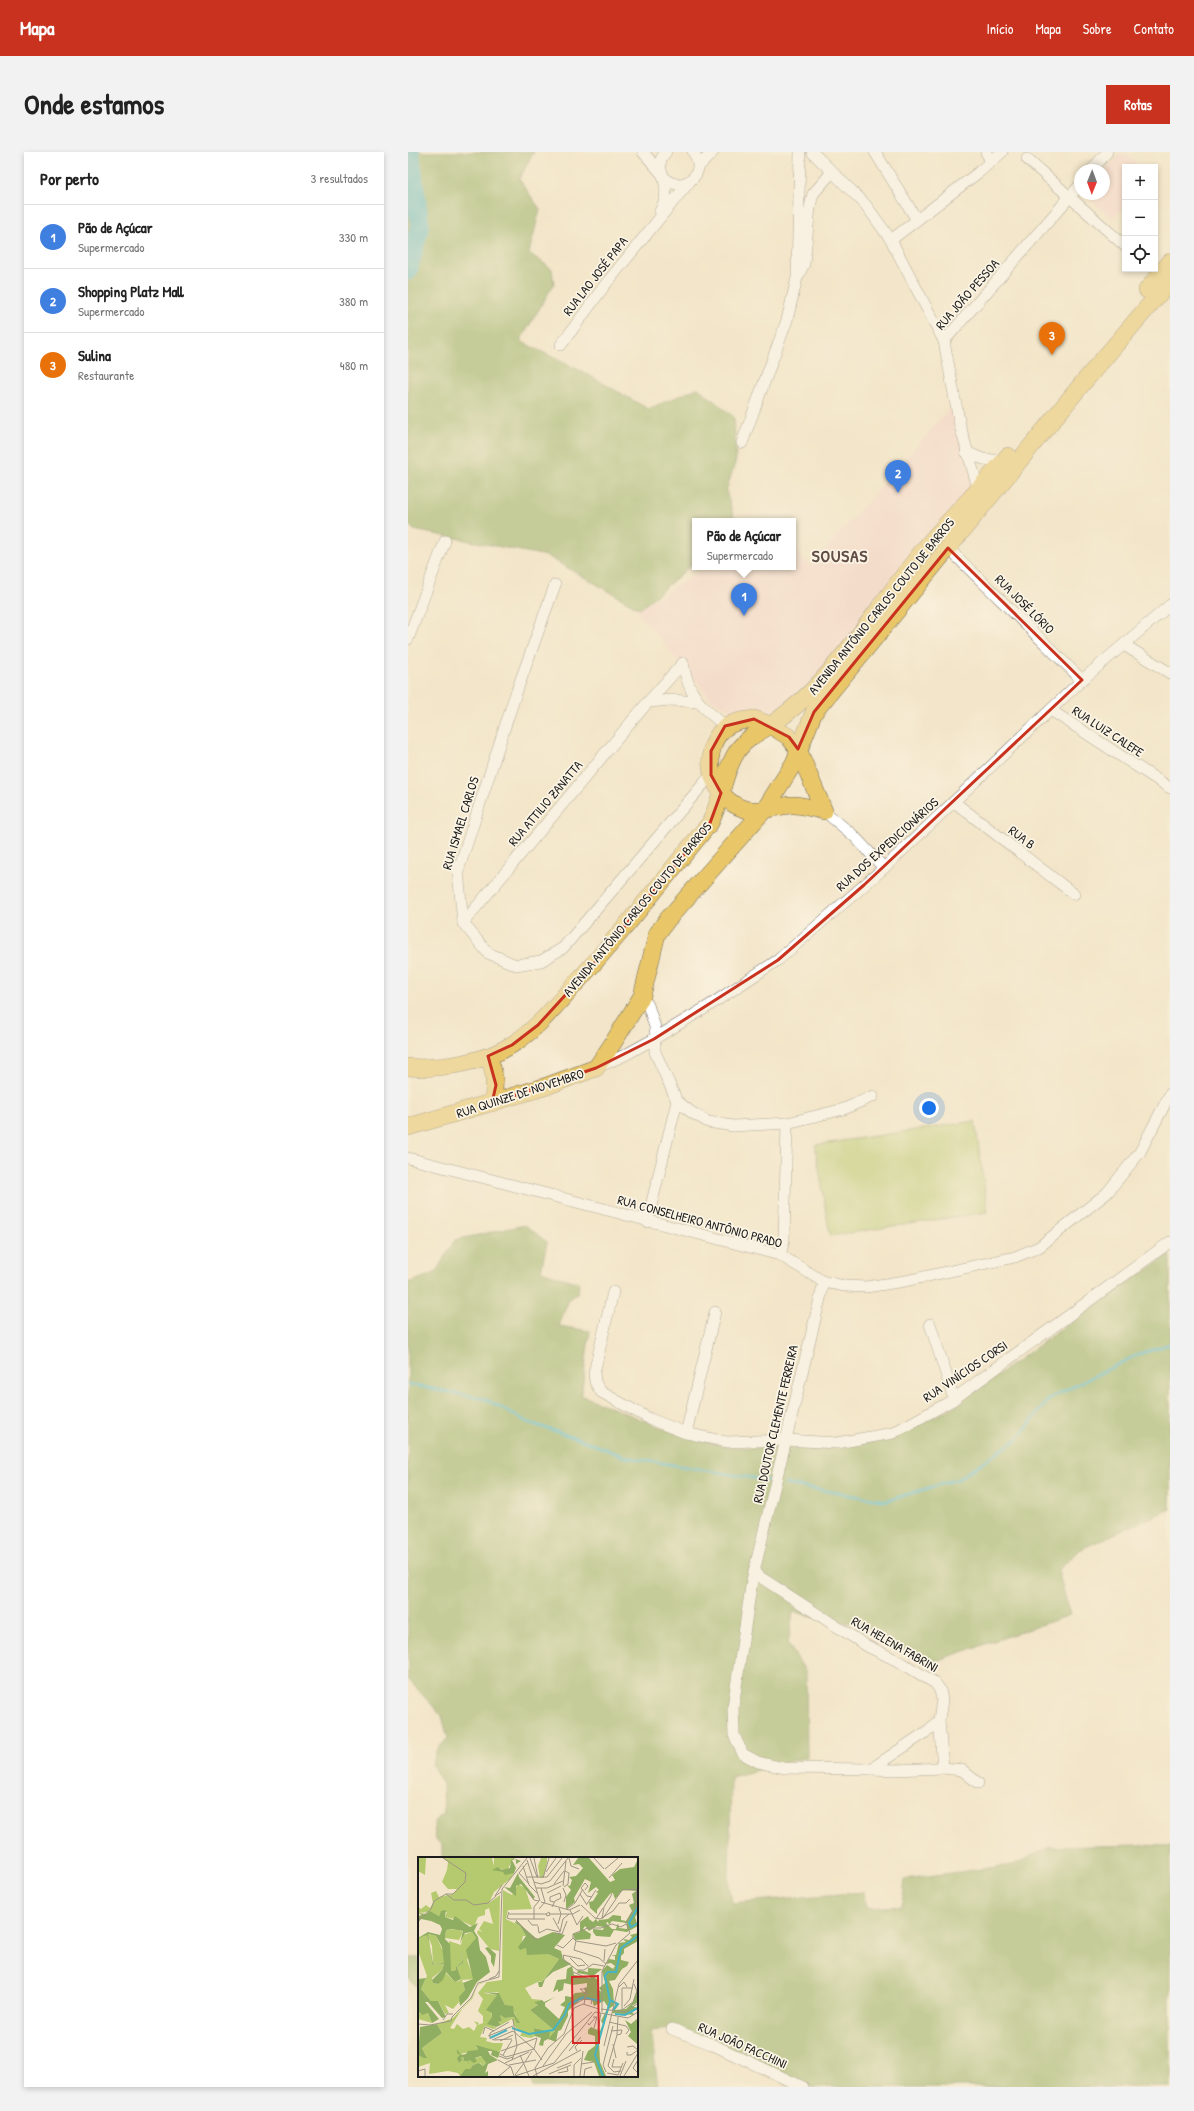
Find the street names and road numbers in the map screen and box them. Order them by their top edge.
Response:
street label: RUA LAO JOSÉ PAPA [558,232,632,319]
street label: RUA JOÃO PESSOA [931,254,1003,333]
street label: AVENIDA ANTÔNIO CARLOS COUTO DE BARROS [804,514,958,698]
street label: RUA JOSÉ LÓRIO [991,570,1059,638]
street label: RUA LUIZ CALEFE [1069,701,1147,761]
street label: RUA ATTILIO ZANATTA [504,756,587,850]
street label: RUA ISMAEL CARLOS [437,774,483,872]
street label: RUA DOS EXPEDICIONÁRIOS [832,793,942,895]
street label: AVENIDA ANTÔNIO CARLOS COUTO DE BARROS [559,818,715,1000]
street label: RUA B [1005,821,1039,853]
street label: RUA QUINZE DE NOVEMBRO [454,1064,586,1122]
street label: RUA CONSELHEIRO ANTÔNIO PRADO [616,1190,784,1252]
street label: RUA VINÍCIOS CORSI [919,1336,1011,1406]
street label: RUA DOUTOR CLEMENTE FERREIRA [748,1343,802,1505]
street label: RUA HELENA FABRINI [848,1612,942,1676]
street label: RUA JOÃO FACCHINI [696,2017,790,2073]

